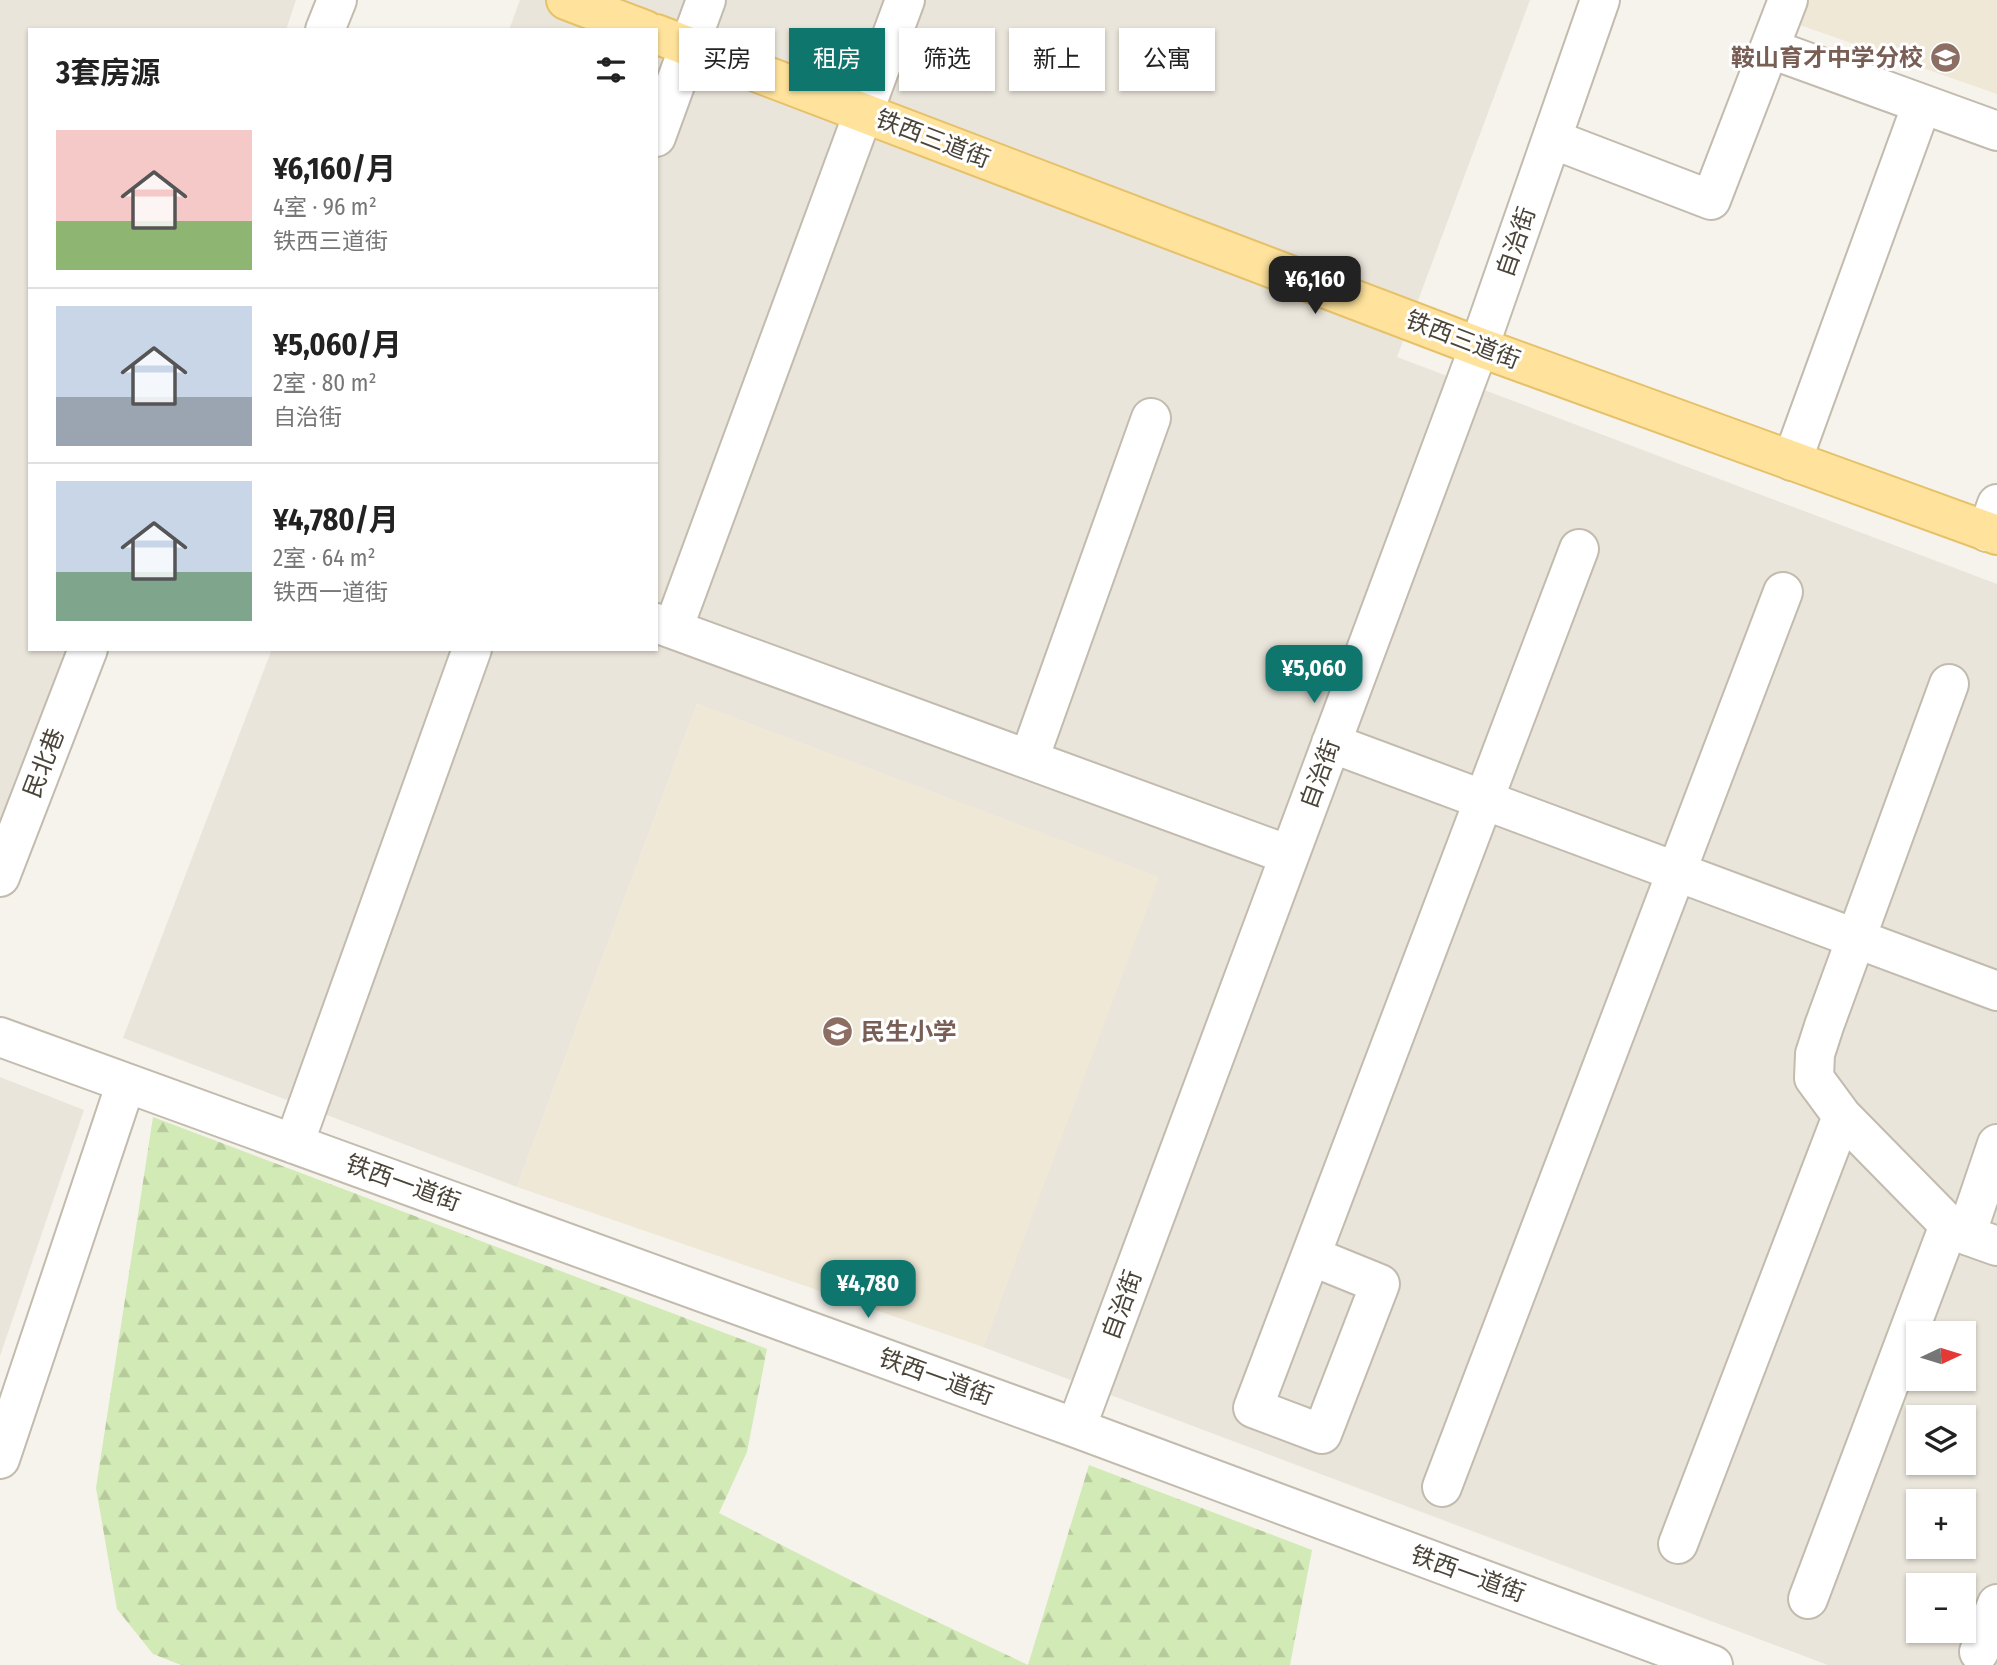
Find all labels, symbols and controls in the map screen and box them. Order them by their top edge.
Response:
chip: 买房 [679,28,775,91]
chip: 租房 [789,28,885,91]
chip: 筛选 [899,28,995,91]
chip: 新上 [1009,28,1105,91]
chip: 公寓 [1119,28,1215,91]
school or university icon: 鞍山育才中学分校 [1929,41,1963,75]
place label: 鞍山育才中学分校 [1731,44,1923,72]
icon: filters [592,51,630,89]
text: 3套房源 [56,55,160,91]
street label: 铁西三道街 [872,104,994,174]
text: ¥6,160/月 [273,151,396,187]
icon: home [112,158,196,242]
text: 4室 · 96 m² [273,193,377,221]
street label: 自治街 [1491,203,1541,281]
text: 铁西三道街 [273,227,388,255]
pin: ¥6,160 [1258,256,1372,316]
text: ¥6,160 [1285,265,1345,293]
street label: 铁西三道街 [1402,305,1524,375]
text: ¥5,060/月 [273,327,402,363]
icon: home [112,334,196,418]
text: 2室 · 80 m² [273,369,377,397]
text: 自治街 [273,403,342,431]
text: ¥4,780/月 [273,502,399,538]
icon: home [112,509,196,593]
text: 2室 · 64 m² [273,544,376,572]
text: 铁西一道街 [273,578,388,606]
pin: ¥5,060 [1257,646,1371,705]
text: ¥5,060 [1282,654,1346,682]
street label: 民北巷 [18,724,70,802]
street label: 自治街 [1295,735,1345,813]
school or university icon: 民生小学 [821,1015,855,1049]
place label: 民生小学 [861,1018,957,1046]
street label: 铁西一道街 [342,1149,464,1217]
pin: ¥4,780 [811,1260,925,1320]
street label: 自治街 [1097,1266,1147,1344]
text: ¥4,780 [837,1269,899,1297]
north arrow [1906,1321,1976,1391]
map controls [1906,1321,1976,1643]
street label: 铁西一道街 [875,1343,997,1411]
button: layers [1906,1405,1976,1475]
button: + [1906,1489,1976,1559]
street label: 铁西一道街 [1407,1540,1529,1608]
button: − [1906,1573,1976,1643]

